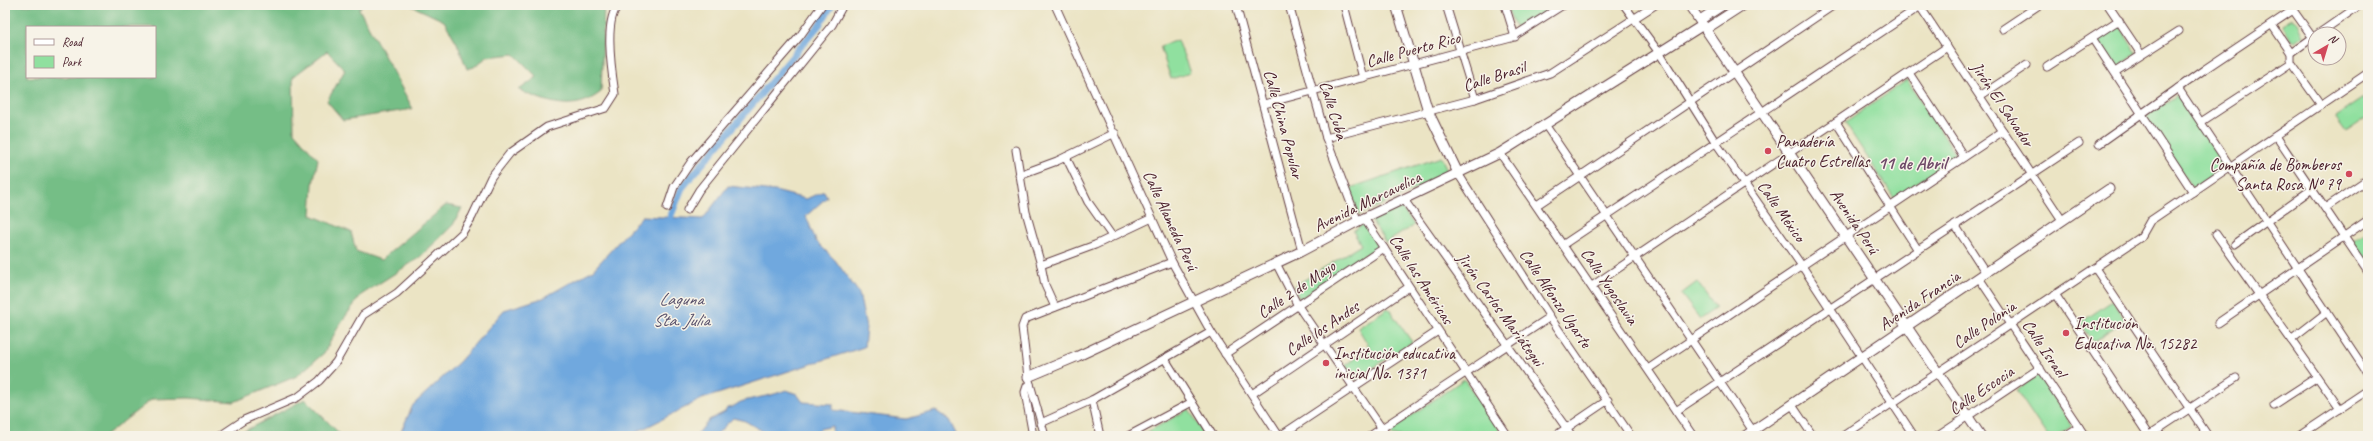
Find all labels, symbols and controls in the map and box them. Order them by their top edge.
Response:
legend [26,26,156,78]
north arrow [2307,26,2347,66]
street label: Calle Puerto Rico [1364,27,1463,72]
text: N [2326,31,2342,47]
text: Road [62,34,84,50]
text: Park [62,54,83,70]
street label: Calle Brasil [1460,56,1531,96]
street label: Jirón El Salvador [1966,57,2040,152]
street label: Calle China Popular [1259,67,1309,183]
street label: Calle Cuba [1315,78,1353,143]
place label: Panadería Cuatro Estrellas [1776,131,1870,172]
marker: Panadería Cuatro Estrellas [1763,146,1773,156]
district label: 11 de Abril [1878,152,1950,174]
place label: Compañía de Bomberos Santa Rosa Nº 79 [2209,154,2342,195]
street label: Avenida Marcavelica [1310,166,1425,236]
street label: Calle Alameda Perú [1138,167,1204,275]
marker: Compañía de Bomberos Santa Rosa Nº 79 [2344,169,2354,179]
street label: Calle México [1753,177,1811,248]
street label: Avenida Perú [1825,185,1885,259]
street label: Calle las Américas [1385,230,1460,330]
street label: Calle Yugoslavia [1576,244,1644,330]
street label: Calle Alfonzo Ugarte [1515,245,1597,353]
street label: Jirón Carlos Mariátegui [1452,248,1551,373]
street label: Calle 2 de Mayo [1253,255,1340,323]
street label: Avenida Francia [1875,264,1966,335]
water label: Laguna Sta. Julia [653,288,712,331]
street label: Calle los Andes [1282,295,1365,361]
street label: Calle Polonia [1949,295,2021,353]
place label: Institución Educativa No. 15282 [2074,313,2198,354]
street label: Calle Israel [2018,315,2073,384]
marker: Institución Educativa No. 15282 [2061,328,2071,338]
place label: Institución educativa inicial No. 1371 [1334,343,1456,384]
marker: Institución educativa inicial No. 1371 [1321,358,1331,368]
street label: Calle Escocia [1945,360,2019,420]

